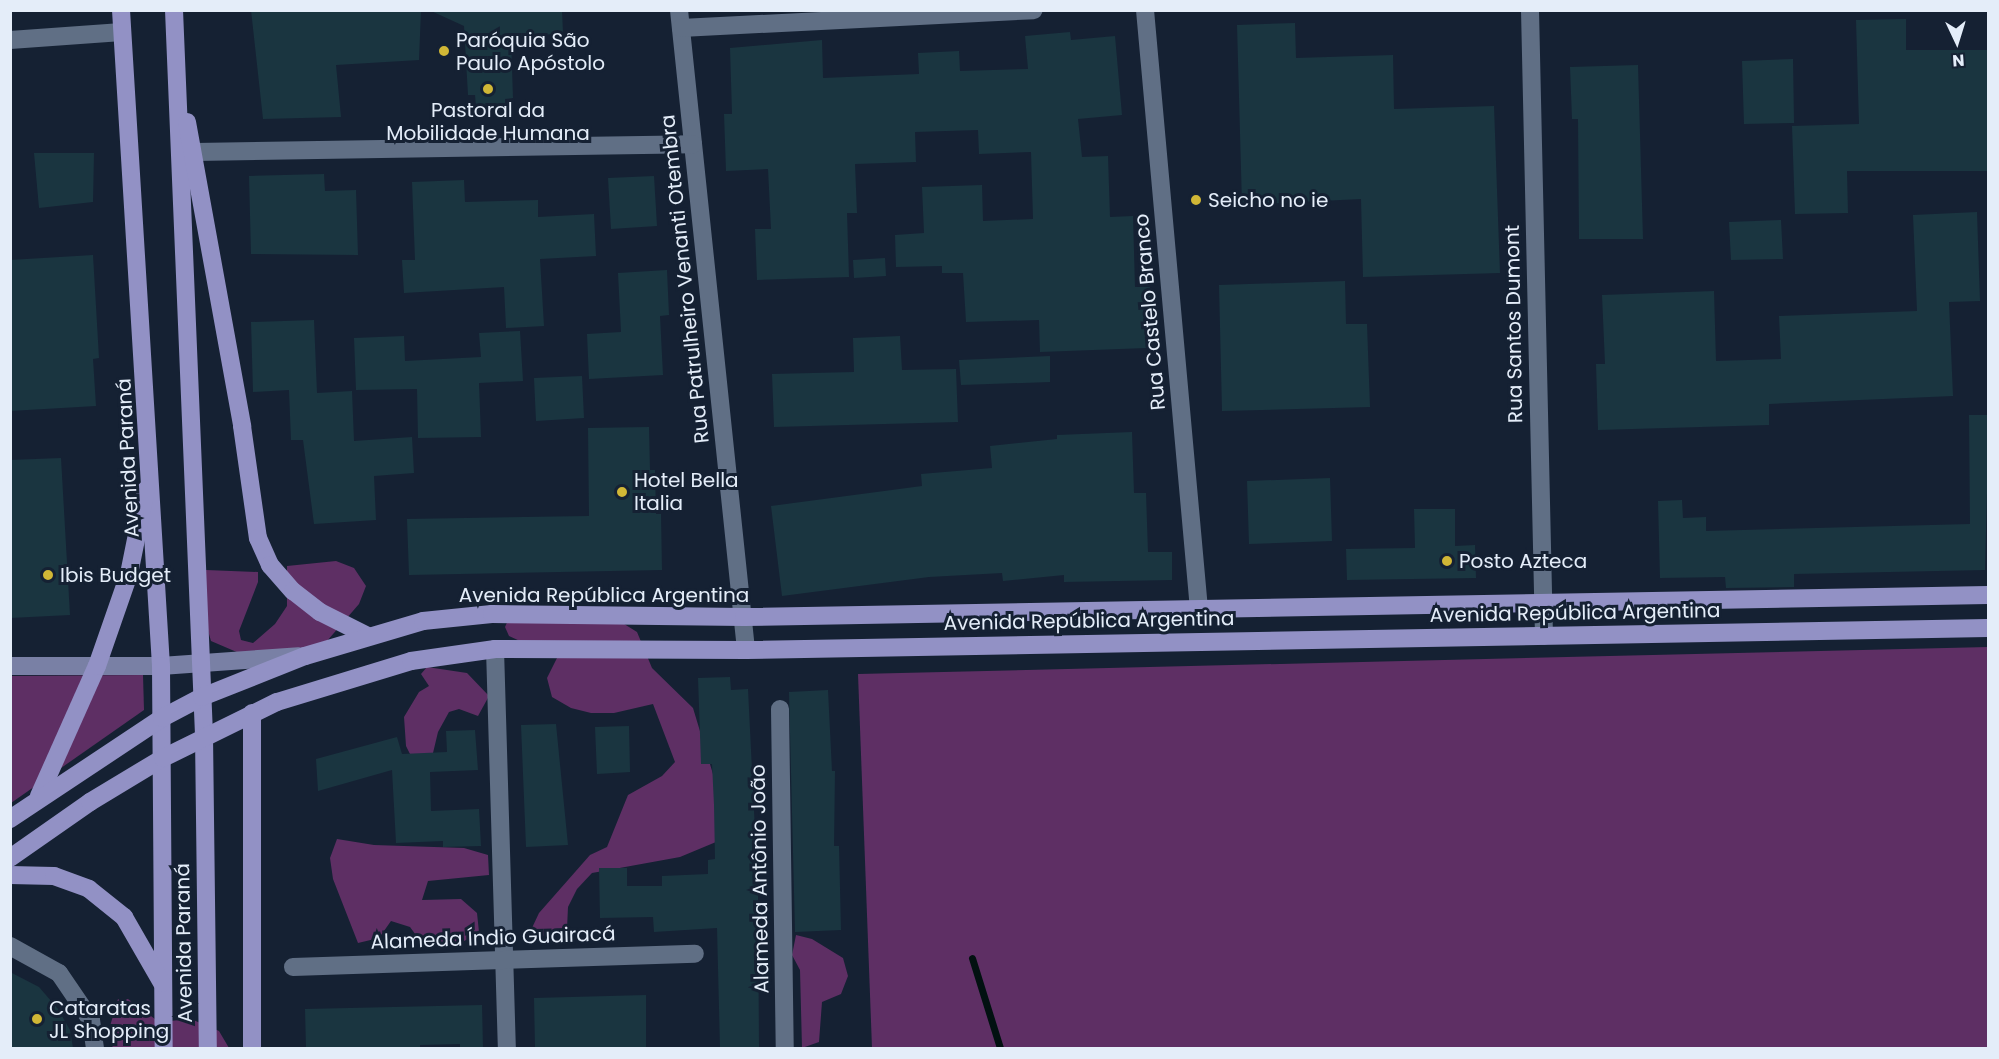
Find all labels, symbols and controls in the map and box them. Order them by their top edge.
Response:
north arrow [1927,12,1987,72]
place label: Paróquia São Paulo Apóstolo [456,28,605,75]
marker: Paróquia São Paulo Apóstolo [437,44,451,58]
text: N [1951,49,1965,72]
marker: Pastoral da Mobilidade Humana [481,82,495,96]
place label: Pastoral da Mobilidade Humana [386,98,590,145]
street label: Rua Patrulheiro Venanti Otembra [656,114,714,444]
place label: Seicho no ie [1208,188,1328,212]
marker: Seicho no ie [1189,193,1203,207]
street label: Rua Castelo Branco [1129,213,1171,411]
street label: Rua Santos Dumont [1500,225,1528,423]
street label: Avenida Paraná [112,378,144,538]
place label: Hotel Bella Italia [634,468,739,515]
marker: Hotel Bella Italia [615,485,629,499]
place label: Posto Azteca [1459,549,1587,573]
marker: Posto Azteca [1440,554,1454,568]
place label: Ibis Budget [60,563,171,587]
marker: Ibis Budget [41,568,55,582]
street label: Avenida República Argentina [459,583,749,607]
street label: Avenida República Argentina [1430,598,1720,628]
street label: Avenida República Argentina [944,606,1234,636]
street label: Alameda Antônio João [746,764,774,994]
street label: Avenida Paraná [171,863,197,1023]
street label: Alameda Índio Guairacá [370,922,616,954]
place label: Cataratas JL Shopping [49,996,169,1043]
marker: Cataratas JL Shopping [30,1012,44,1026]

